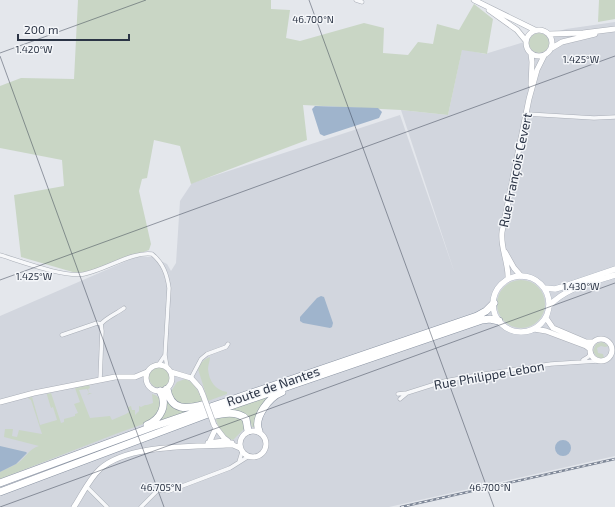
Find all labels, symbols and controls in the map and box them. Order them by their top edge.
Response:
text: 46.700°N [292,13,334,25]
scale bar [18,16,129,42]
text: 200 m [24,22,58,36]
text: 1.420°W [15,43,53,55]
text: 1.425°W [563,53,600,65]
street label: Rue François Cevert [495,111,536,229]
text: 1.425°W [16,270,53,282]
text: 1.430°W [562,280,600,292]
street label: Rue Philippe Lebon [433,357,545,393]
street label: Route de Nantes [224,363,322,409]
text: 46.705°N [141,481,182,493]
text: 46.700°N [469,481,511,493]

